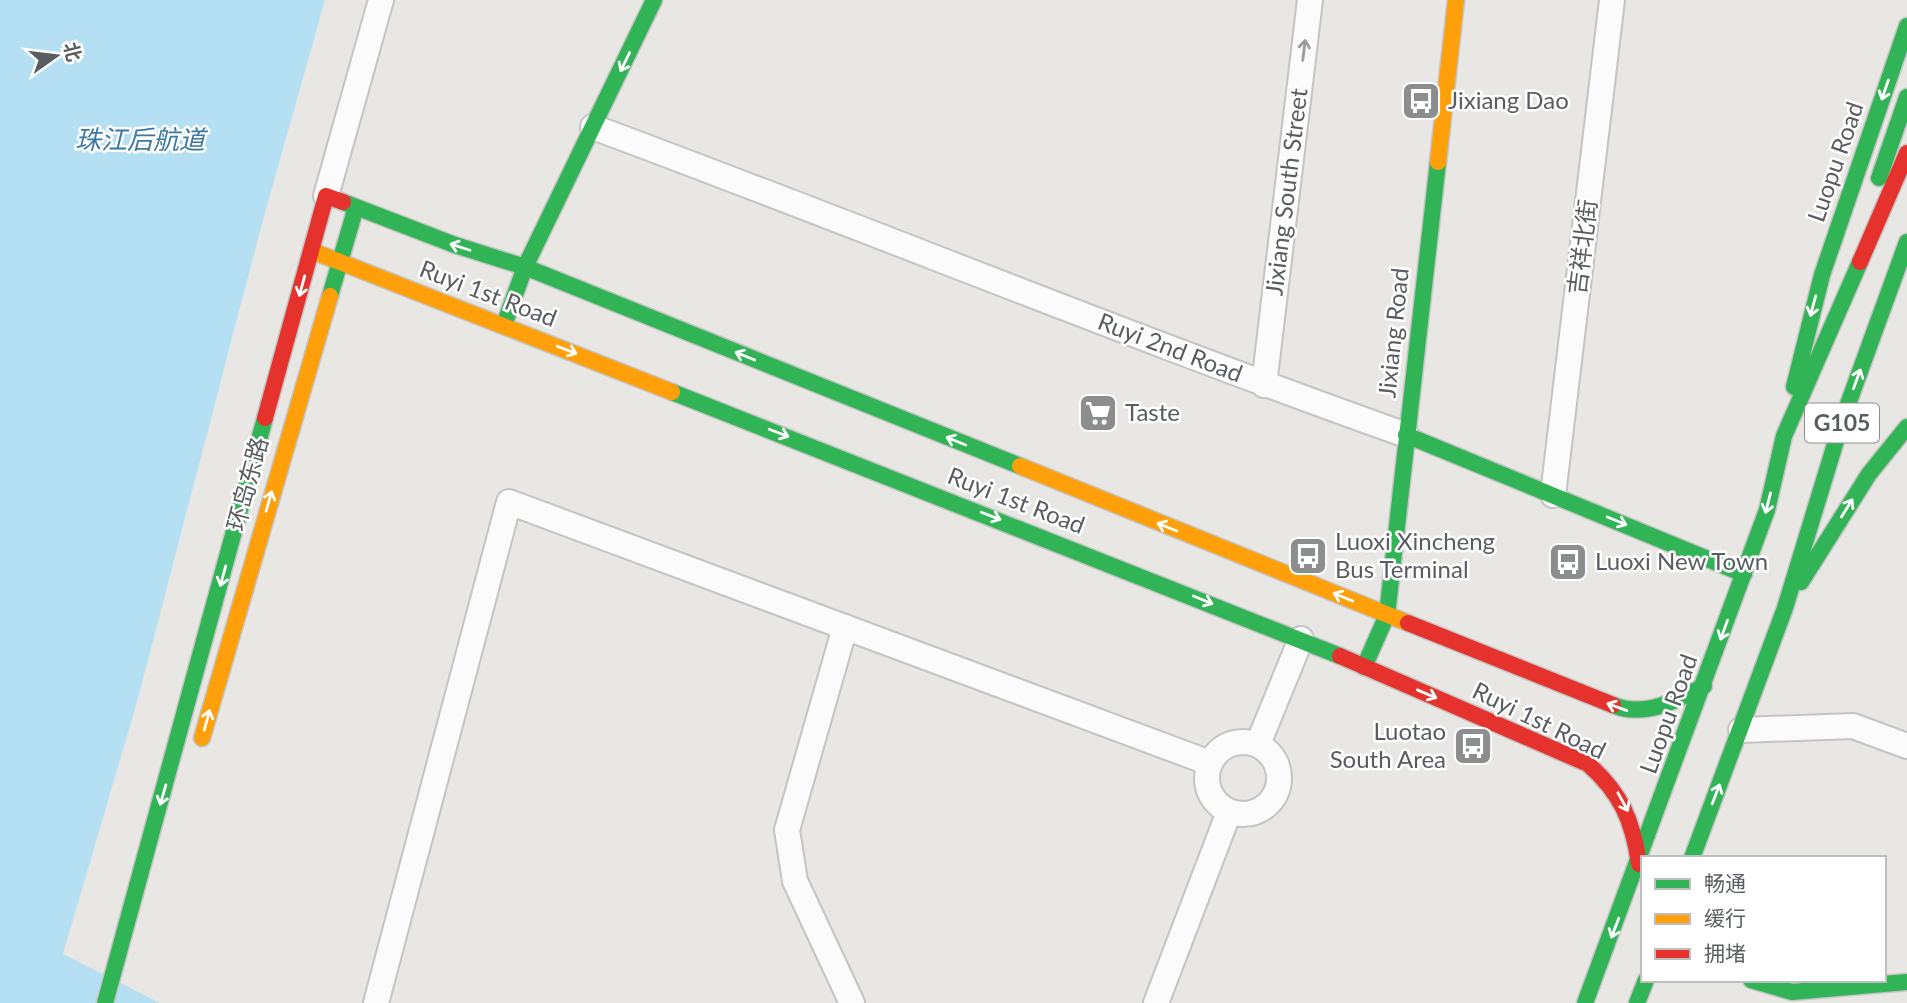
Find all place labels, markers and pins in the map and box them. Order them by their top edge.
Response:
bus stop icon: Jixiang Dao [1400,80,1442,122]
place label: Jixiang Dao [1448,85,1569,114]
supermarket icon: Taste [1077,392,1119,434]
place label: Taste [1125,397,1180,426]
place label: Luoxi Xincheng Bus Terminal [1335,526,1495,583]
bus stop icon: Luoxi Xincheng Bus Terminal [1287,535,1329,577]
bus stop icon: Luoxi New Town [1547,541,1589,583]
place label: Luoxi New Town [1595,546,1768,575]
place label: Luotao South Area [1330,716,1446,773]
bus stop icon: Luotao South Area [1452,725,1494,767]

